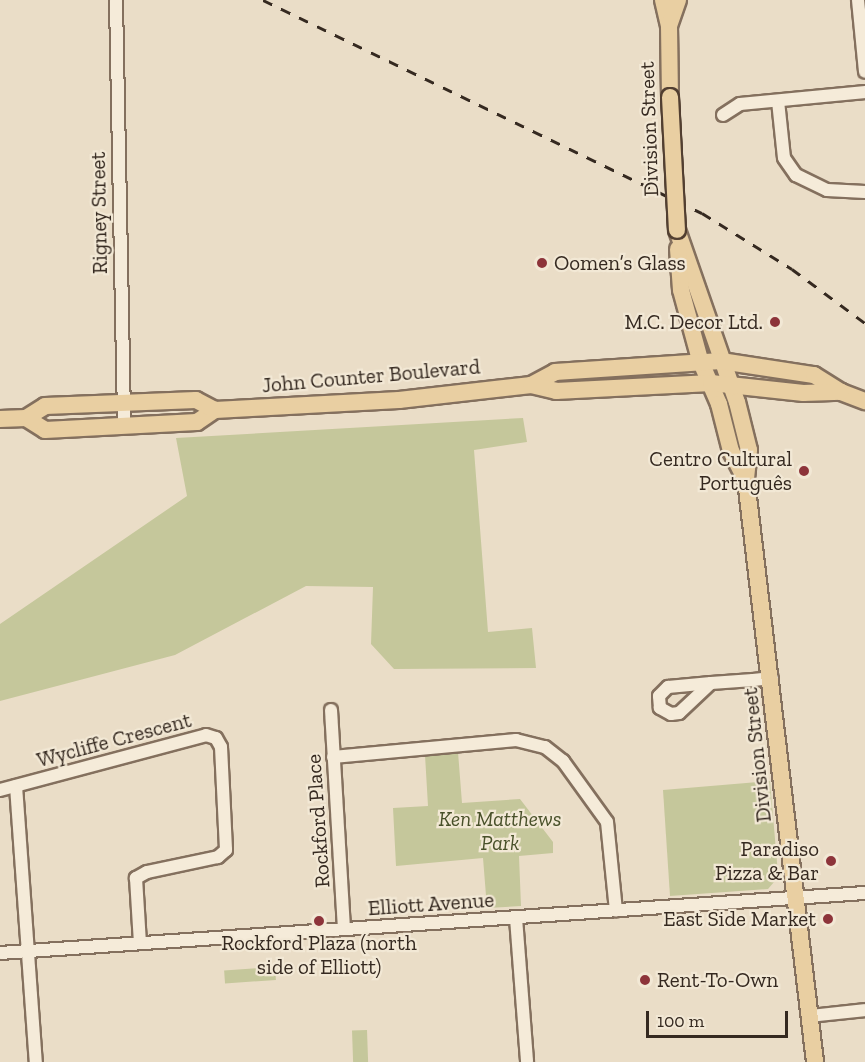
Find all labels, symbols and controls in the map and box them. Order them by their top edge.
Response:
street label: Division Street [634,61,664,197]
street label: Rigney Street [85,151,113,275]
place label: Oomen’s Glass [554,250,686,276]
marker: Oomen’s Glass [535,256,549,270]
place label: M.C. Decor Ltd. [624,309,763,335]
marker: M.C. Decor Ltd. [768,315,782,329]
street label: John Counter Boulevard [261,354,481,398]
place label: Centro Cultural Português [649,446,792,496]
marker: Centro Cultural Português [797,464,811,478]
street label: Division Street [737,687,777,823]
street label: Wycliffe Crescent [34,707,194,773]
street label: Rockford Place [301,753,335,889]
park label: Ken Matthews Park [438,806,562,856]
place label: Paradiso Pizza & Bar [715,836,819,886]
marker: Paradiso Pizza & Bar [824,854,838,868]
street label: Elliott Avenue [367,887,495,921]
place label: East Side Market [663,906,816,932]
marker: East Side Market [821,912,835,926]
marker: Rockford Plaza (north side of Elliott) [312,914,326,928]
place label: Rockford Plaza (north side of Elliott) [221,930,417,980]
place label: Rent-To-Own [657,967,778,993]
marker: Rent-To-Own [638,973,652,987]
scale bar [649,999,792,1037]
text: 100 m [657,1010,704,1032]

